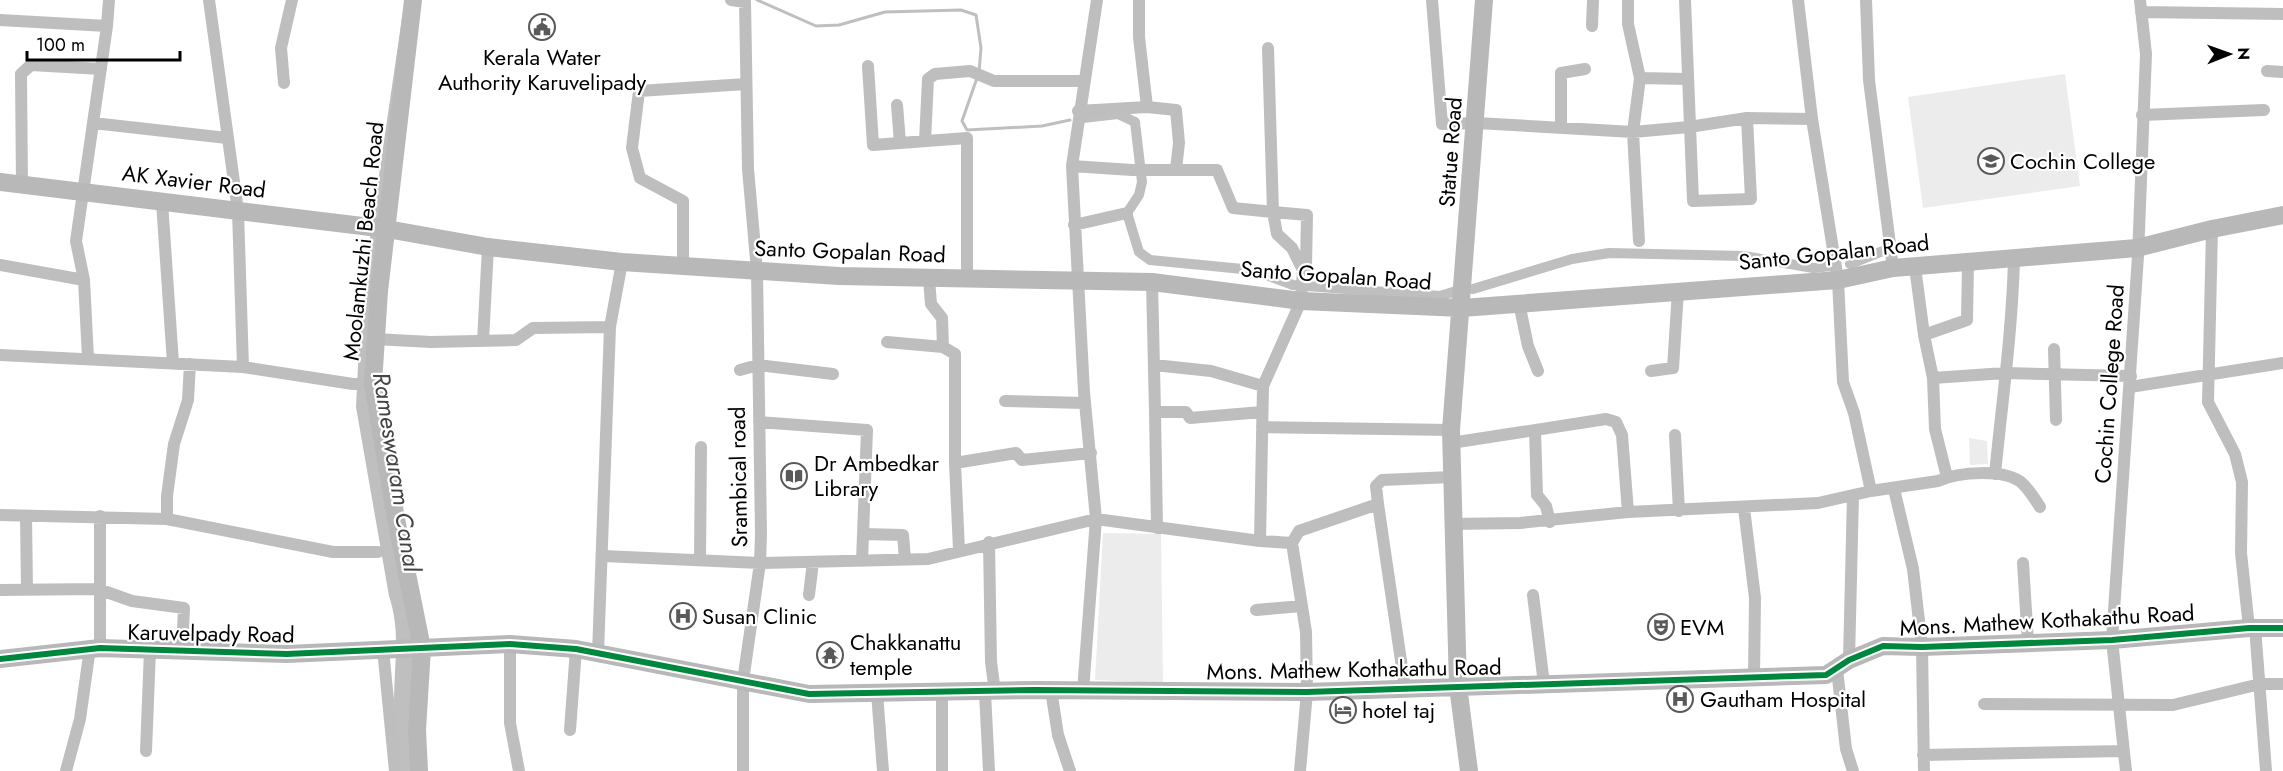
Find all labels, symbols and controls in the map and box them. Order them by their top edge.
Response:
public building icon: Kerala Water Authority Karuvelipady [527,12,557,42]
scale bar [27,24,180,62]
north arrow [2199,24,2259,84]
text: 100 m [36,32,85,58]
place label: Kerala Water Authority Karuvelipady [438,41,646,98]
text: N [2232,47,2255,60]
street label: Statue Road [1430,96,1470,208]
street label: Moolamkuzhi Beach Road [335,120,391,362]
place label: Cochin College [2010,145,2155,177]
school or university icon: Cochin College [1976,146,2006,176]
street label: AK Xavier Road [120,156,268,206]
street label: Santo Gopalan Road [1737,226,1931,278]
street label: Santo Gopalan Road [754,232,946,270]
street label: Santo Gopalan Road [1239,252,1433,298]
street label: Cochin College Road [2086,283,2132,485]
water label: Rameswaram Canal [364,370,430,576]
street label: Srambical road [721,406,755,548]
place label: Dr Ambedkar Library [814,447,939,504]
library icon: Dr Ambedkar Library [779,461,809,491]
street label: Mons. Mathew Kothakathu Road [1899,596,2195,644]
place label: Susan Clinic [702,600,817,632]
hospital icon: Susan Clinic [668,601,698,631]
place label: EVM [1680,611,1724,643]
theatre icon: EVM [1646,612,1676,642]
street label: Karuvelpady Road [127,616,295,650]
place label: Chakkanattu temple [850,626,961,683]
temple icon: Chakkanattu temple [815,640,845,670]
street label: Mons. Mathew Kothakathu Road [1206,650,1502,688]
place label: Gautham Hospital [1700,683,1866,715]
hospital icon: Gautham Hospital [1665,684,1695,714]
place label: hotel taj [1362,694,1435,726]
hotel icon: hotel taj [1328,695,1358,725]

